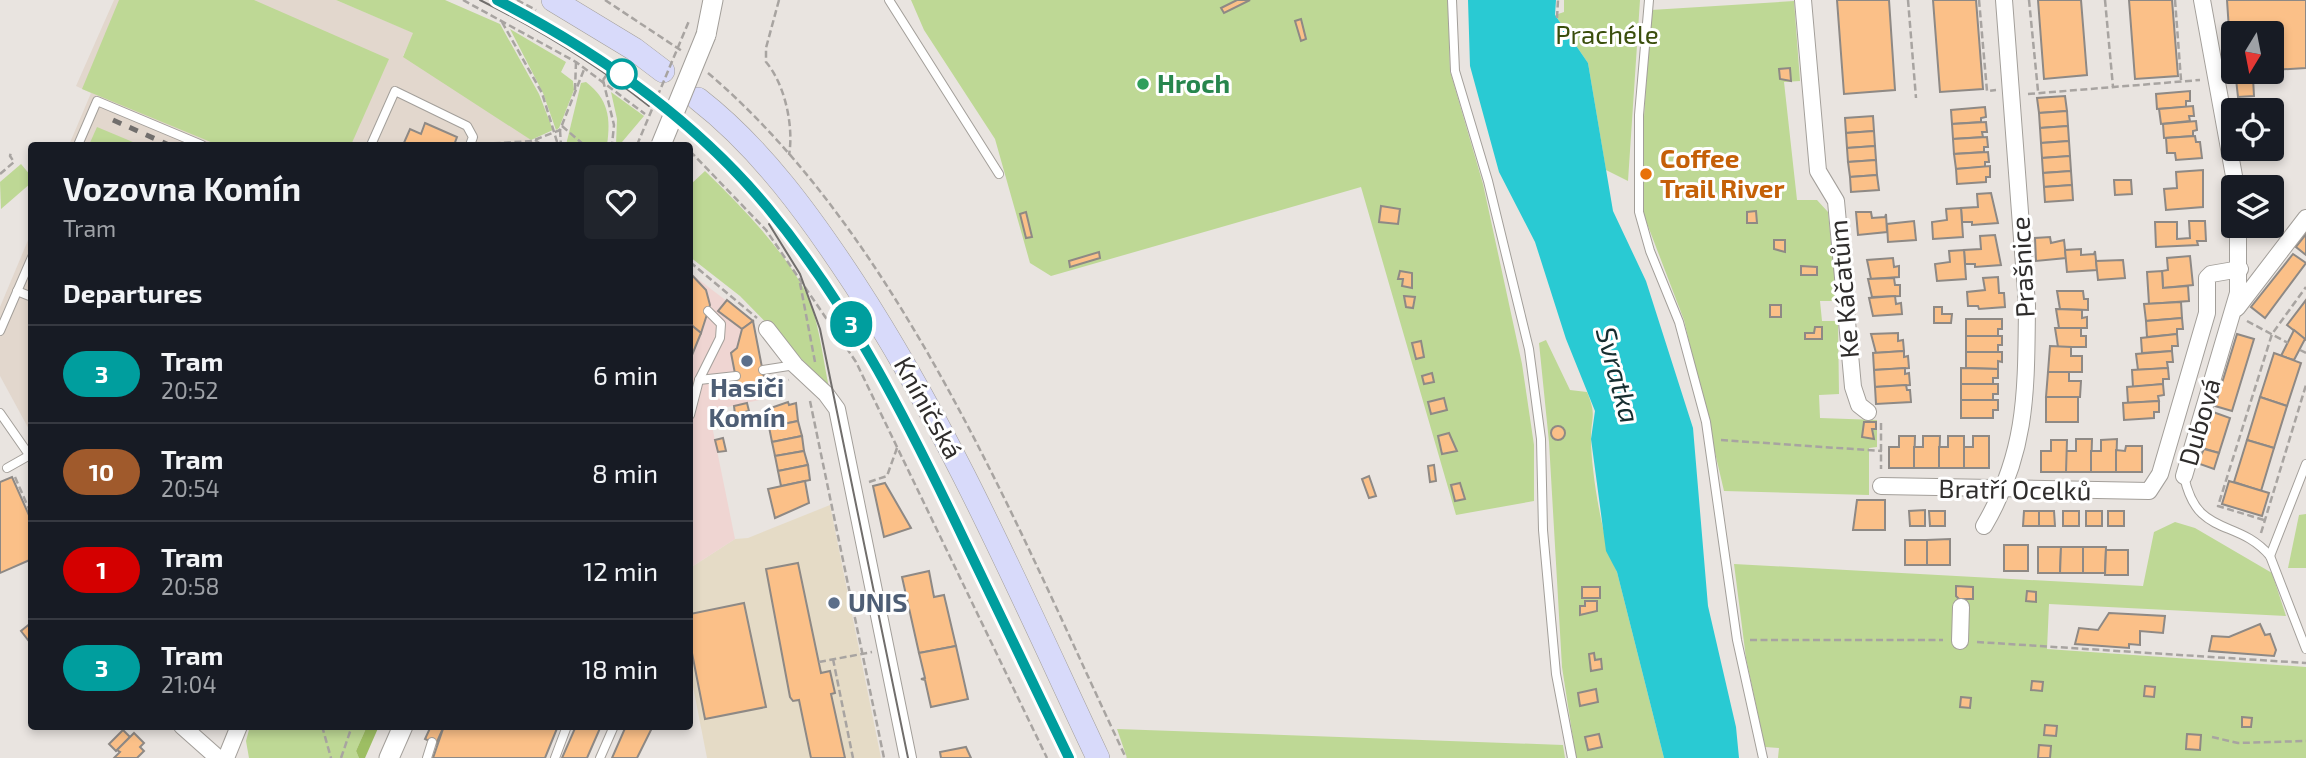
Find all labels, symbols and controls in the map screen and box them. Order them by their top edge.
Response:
park label: Prachéle [1555,18,1659,49]
north arrow [2221,21,2284,84]
map controls [2221,21,2284,238]
unlabelled marker [607,59,637,89]
place label: Hroch [1157,67,1230,98]
marker: Hroch [1135,76,1151,92]
button: locate [2221,98,2284,161]
place label: Coffee Trail River [1660,142,1785,203]
button: heart [584,165,658,239]
marker: Coffee Trail River [1638,166,1654,182]
text: Vozovna Komín [63,168,301,208]
button: layers [2221,175,2284,238]
text: Tram [63,214,116,242]
street label: Prašnice [2003,216,2040,318]
street label: Ke Káčatům [1821,219,1864,360]
text: Departures [63,277,202,308]
line badge: 3 [828,301,874,347]
text: 3 [844,309,858,338]
water label: Svratka [1590,323,1648,427]
text: Tram [161,345,223,376]
street label: Kníničská [889,351,970,464]
marker: Hasiči Komín [739,353,755,369]
text: 3 [95,359,108,388]
text: 6 min [593,359,658,390]
place label: Hasiči Komín [708,371,786,432]
street label: Dubová [2171,374,2226,469]
text: 20:52 [161,376,218,404]
text: Tram [161,443,223,474]
text: 10 [89,457,114,486]
text: 8 min [592,457,658,488]
street label: Bratří Ocelků [1938,472,2092,505]
text: 20:54 [161,474,220,502]
text: Tram [161,541,223,572]
text: 1 [96,555,107,584]
text: 12 min [583,555,658,586]
text: 20:58 [161,572,220,600]
place label: UNIS [848,586,907,617]
marker: UNIS [826,595,842,611]
text: Tram [161,639,223,670]
text: 3 [95,653,108,682]
text: 18 min [582,653,658,684]
text: 21:04 [161,670,217,698]

